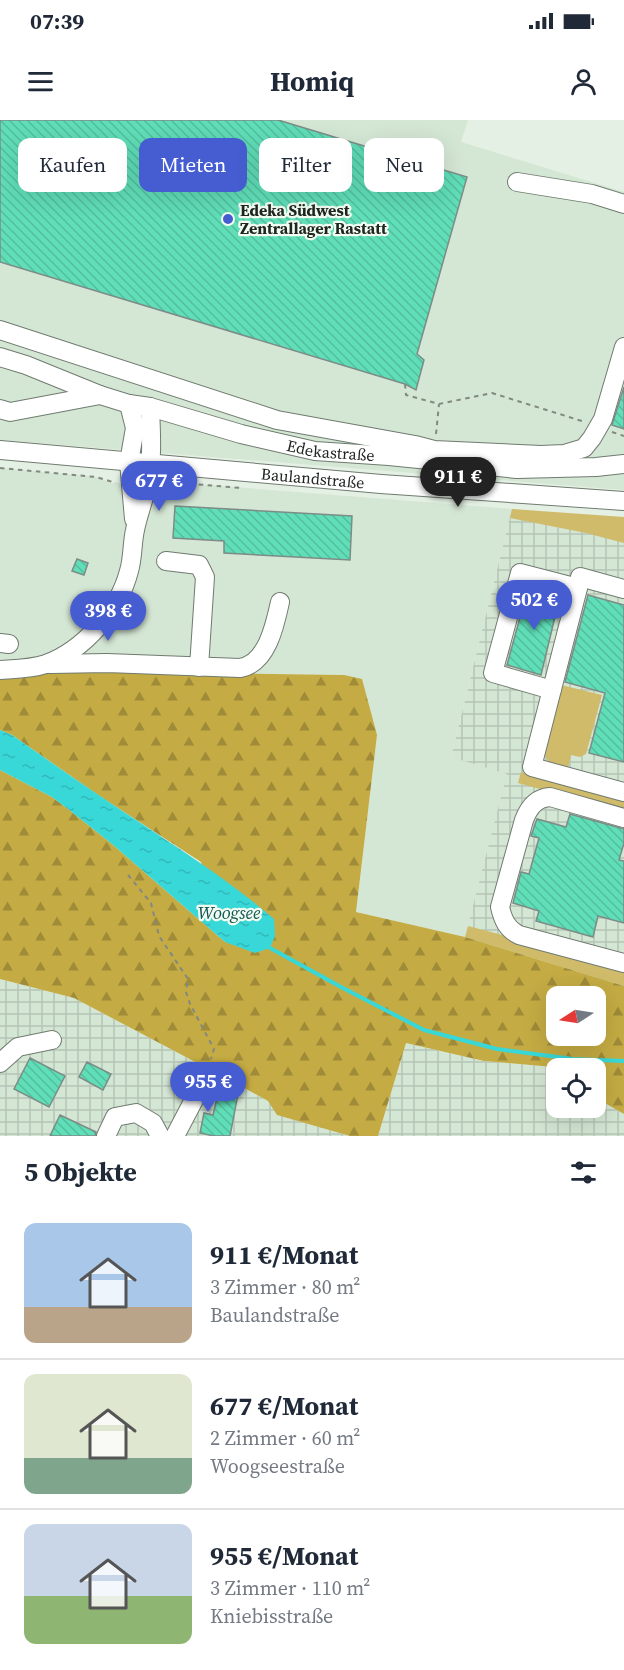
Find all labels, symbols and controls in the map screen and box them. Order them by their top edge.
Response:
text: 07:39 [30,6,84,36]
text: Homiq [270,63,354,100]
icon: menu [24,65,57,98]
icon: person [567,65,600,98]
chip: Kaufen [18,138,127,192]
chip: Mieten [139,138,247,192]
chip: Filter [259,138,352,192]
chip: Neu [364,138,444,192]
place label: Edeka Südwest Zentrallager Rastatt [240,199,387,239]
marker: Edeka Südwest Zentrallager Rastatt [221,212,235,226]
street label: Edekastraße [285,434,375,466]
pin: 911 € [416,457,500,508]
pin: 677 € [117,461,201,512]
street label: Baulandstraße [260,462,365,493]
text: 911 € [434,462,482,490]
text: 677 € [135,466,183,494]
pin: 502 € [492,580,576,631]
text: 502 € [510,585,558,613]
pin: 398 € [66,591,150,642]
text: 398 € [84,596,132,624]
water label: Woogsee [198,900,261,925]
north arrow [546,986,606,1046]
map controls [546,986,606,1118]
button: locate [546,1058,606,1118]
pin: 955 € [166,1062,250,1113]
text: 955 € [184,1067,232,1095]
text: 5 Objekte [24,1154,137,1190]
icon: filters [567,1156,600,1189]
text: 911 €/Monat [210,1237,358,1273]
icon: home [72,1247,144,1319]
text: 3 Zimmer · 80 m² [210,1273,360,1301]
text: Baulandstraße [210,1301,339,1329]
text: 677 €/Monat [210,1388,358,1424]
icon: home [72,1398,144,1470]
text: 2 Zimmer · 60 m² [210,1424,360,1452]
text: Woogseestraße [210,1452,345,1480]
text: 955 €/Monat [210,1538,358,1574]
icon: home [72,1548,144,1620]
text: 3 Zimmer · 110 m² [210,1574,370,1602]
text: Kniebisstraße [210,1602,333,1630]

